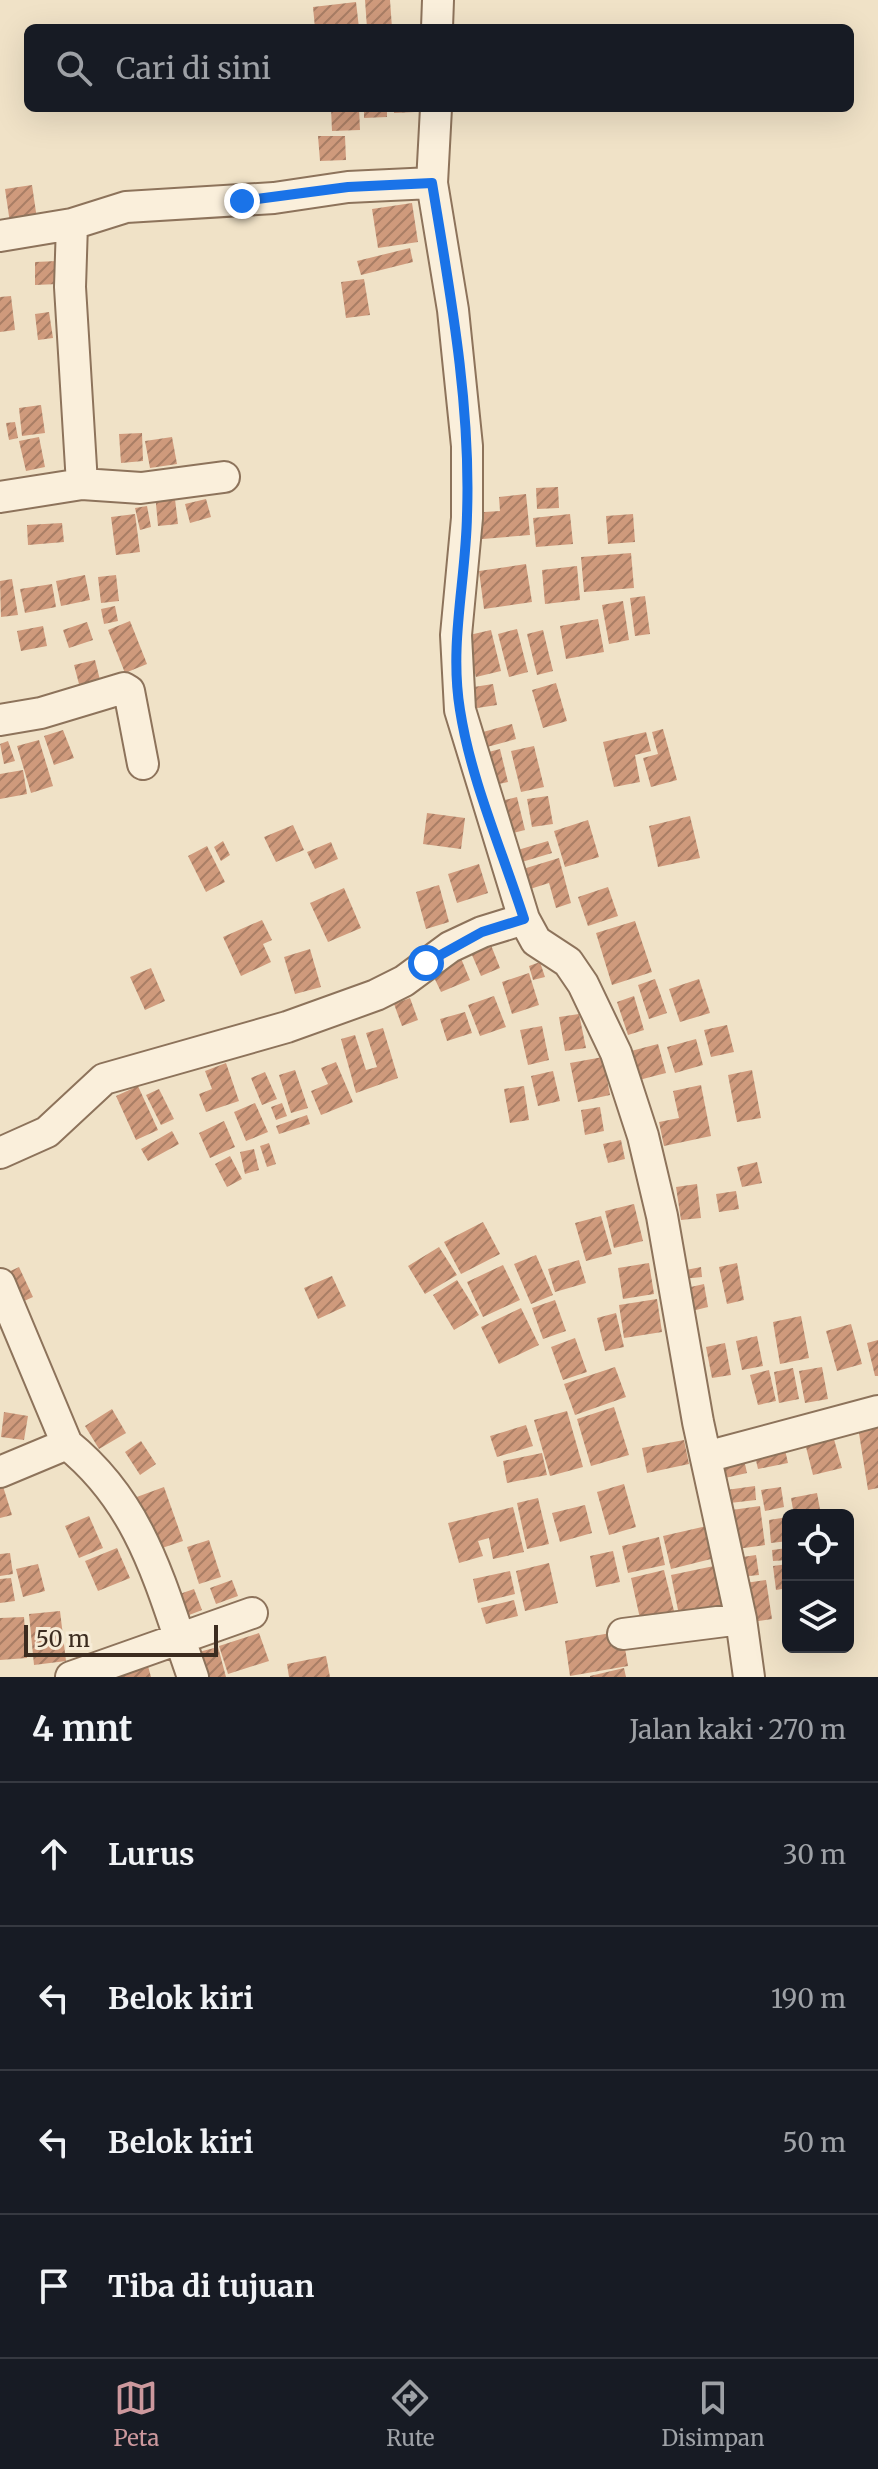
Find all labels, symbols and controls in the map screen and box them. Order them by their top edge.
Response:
search box [24,24,854,112]
icon: search [52,46,96,90]
text: Cari di sini [116,49,271,87]
route end [224,183,260,219]
route start [408,945,444,981]
map controls [782,1509,854,1653]
button: locate [782,1509,854,1581]
button: layers [782,1581,854,1653]
scale bar [24,1621,218,1657]
text: 50 m [36,1625,90,1653]
text: 4 mnt [32,1708,132,1750]
text: Jalan kaki · 270 m [629,1713,846,1746]
icon: ahead [32,1832,76,1876]
text: Lurus [108,1835,195,1873]
text: 30 m [783,1838,846,1871]
icon: left [32,1976,76,2020]
text: Belok kiri [108,1979,254,2017]
text: 190 m [771,1982,846,2015]
icon: left [32,2120,76,2164]
text: Belok kiri [108,2123,254,2161]
text: 50 m [782,2126,846,2159]
icon: arrive [32,2264,76,2308]
text: Tiba di tujuan [108,2267,314,2305]
tab: Peta [113,2376,159,2452]
tab: Rute [386,2376,435,2452]
tab: Disimpan [662,2376,764,2452]

